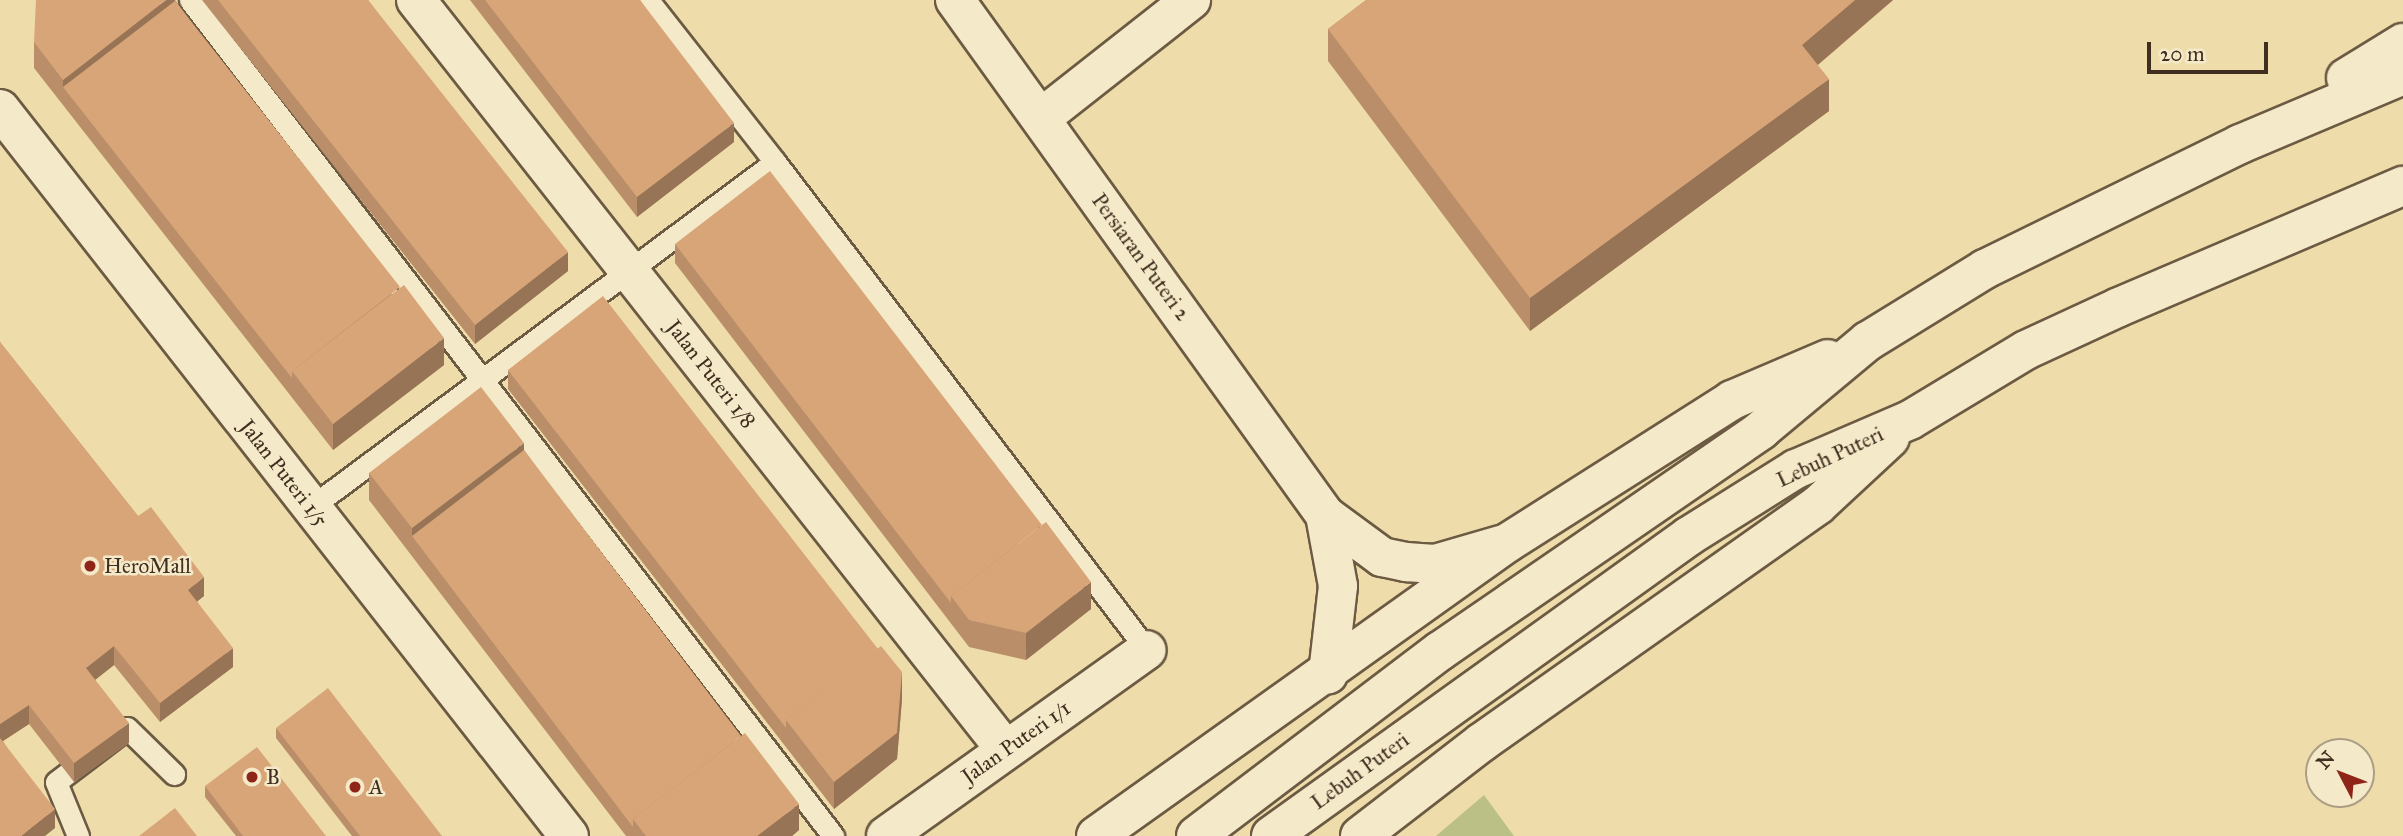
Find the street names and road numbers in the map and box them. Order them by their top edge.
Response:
street label: Persiaran Puteri 2 [1086,189,1196,325]
street label: Jalan Puteri 1/8 [661,315,761,433]
street label: Jalan Puteri 1/5 [234,415,334,531]
street label: Lebuh Puteri [1773,421,1887,493]
street label: Jalan Puteri 1/1 [957,695,1075,789]
street label: Lebuh Puteri [1306,727,1414,815]

